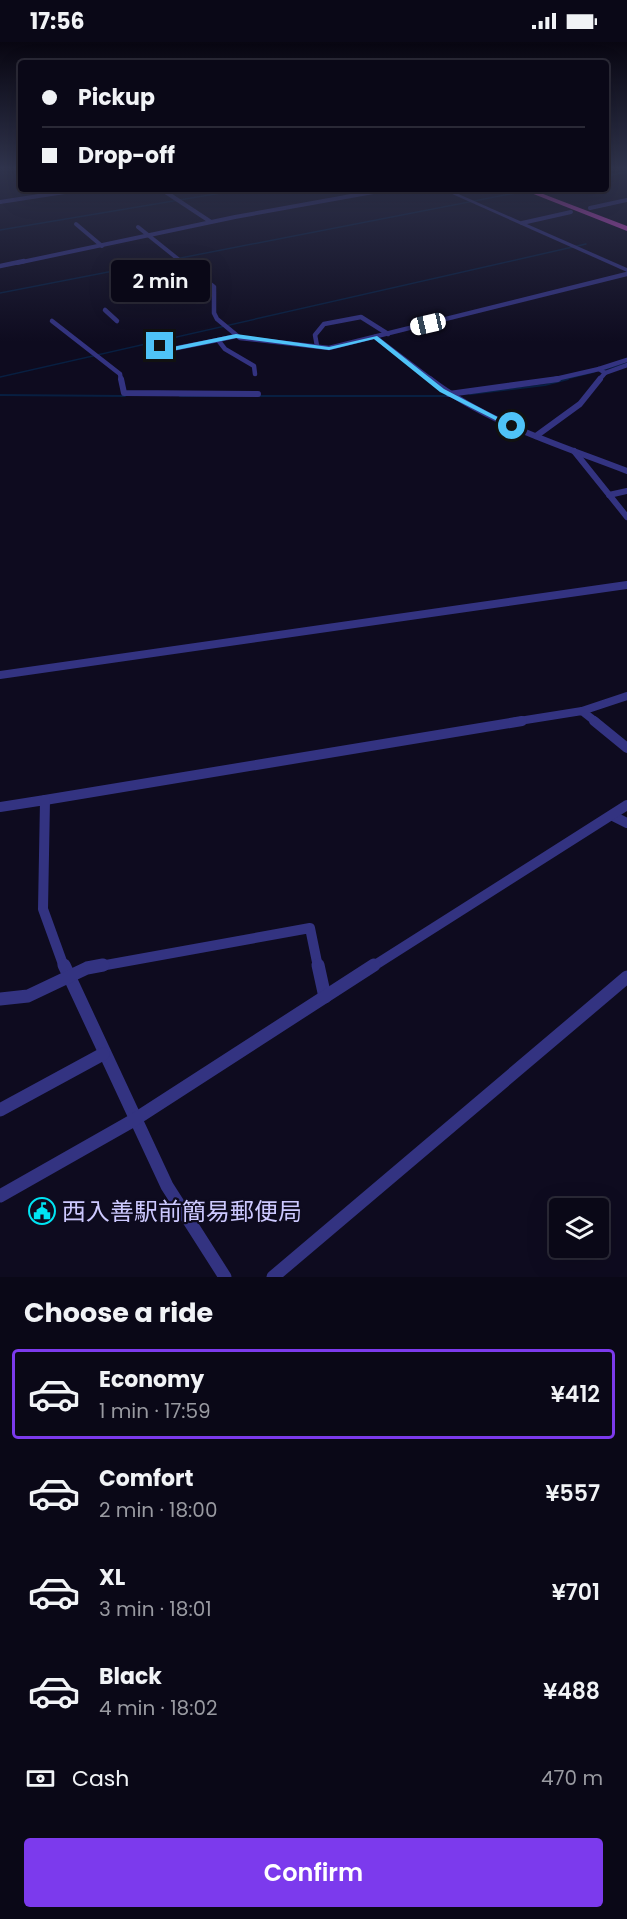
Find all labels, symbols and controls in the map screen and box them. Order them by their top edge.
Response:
text: 17:56 [30,6,85,37]
text: Pickup [78,82,155,113]
text: Drop-off [78,140,175,171]
callout: 2 min [110,259,210,301]
text: 2 min [133,267,188,295]
car [408,311,448,337]
route end [146,332,173,359]
route start [498,412,525,439]
place label: 西入善駅前簡易郵便局 [62,1195,302,1228]
public building icon: 西入善駅前簡易郵便局 [27,1196,57,1226]
map controls [549,1198,609,1258]
button: layers [549,1198,609,1258]
text: Choose a ride [24,1294,213,1331]
text: Economy [99,1364,204,1395]
icon: car [27,1367,81,1421]
text: ¥412 [551,1379,600,1410]
text: 1 min · 17:59 [99,1397,211,1425]
text: Comfort [99,1463,193,1494]
icon: car [27,1466,81,1520]
text: ¥557 [546,1478,600,1509]
text: 2 min · 18:00 [99,1496,217,1524]
text: XL [99,1562,125,1593]
icon: car [27,1565,81,1619]
text: ¥701 [552,1577,600,1608]
text: 3 min · 18:01 [99,1595,212,1623]
text: Black [99,1661,162,1692]
icon: car [27,1664,81,1718]
text: ¥488 [543,1676,600,1707]
text: 4 min · 18:02 [99,1694,218,1722]
icon: cash [24,1762,57,1795]
text: Cash [72,1763,129,1794]
text: 470 m [541,1764,603,1792]
button: Confirm [24,1838,603,1907]

